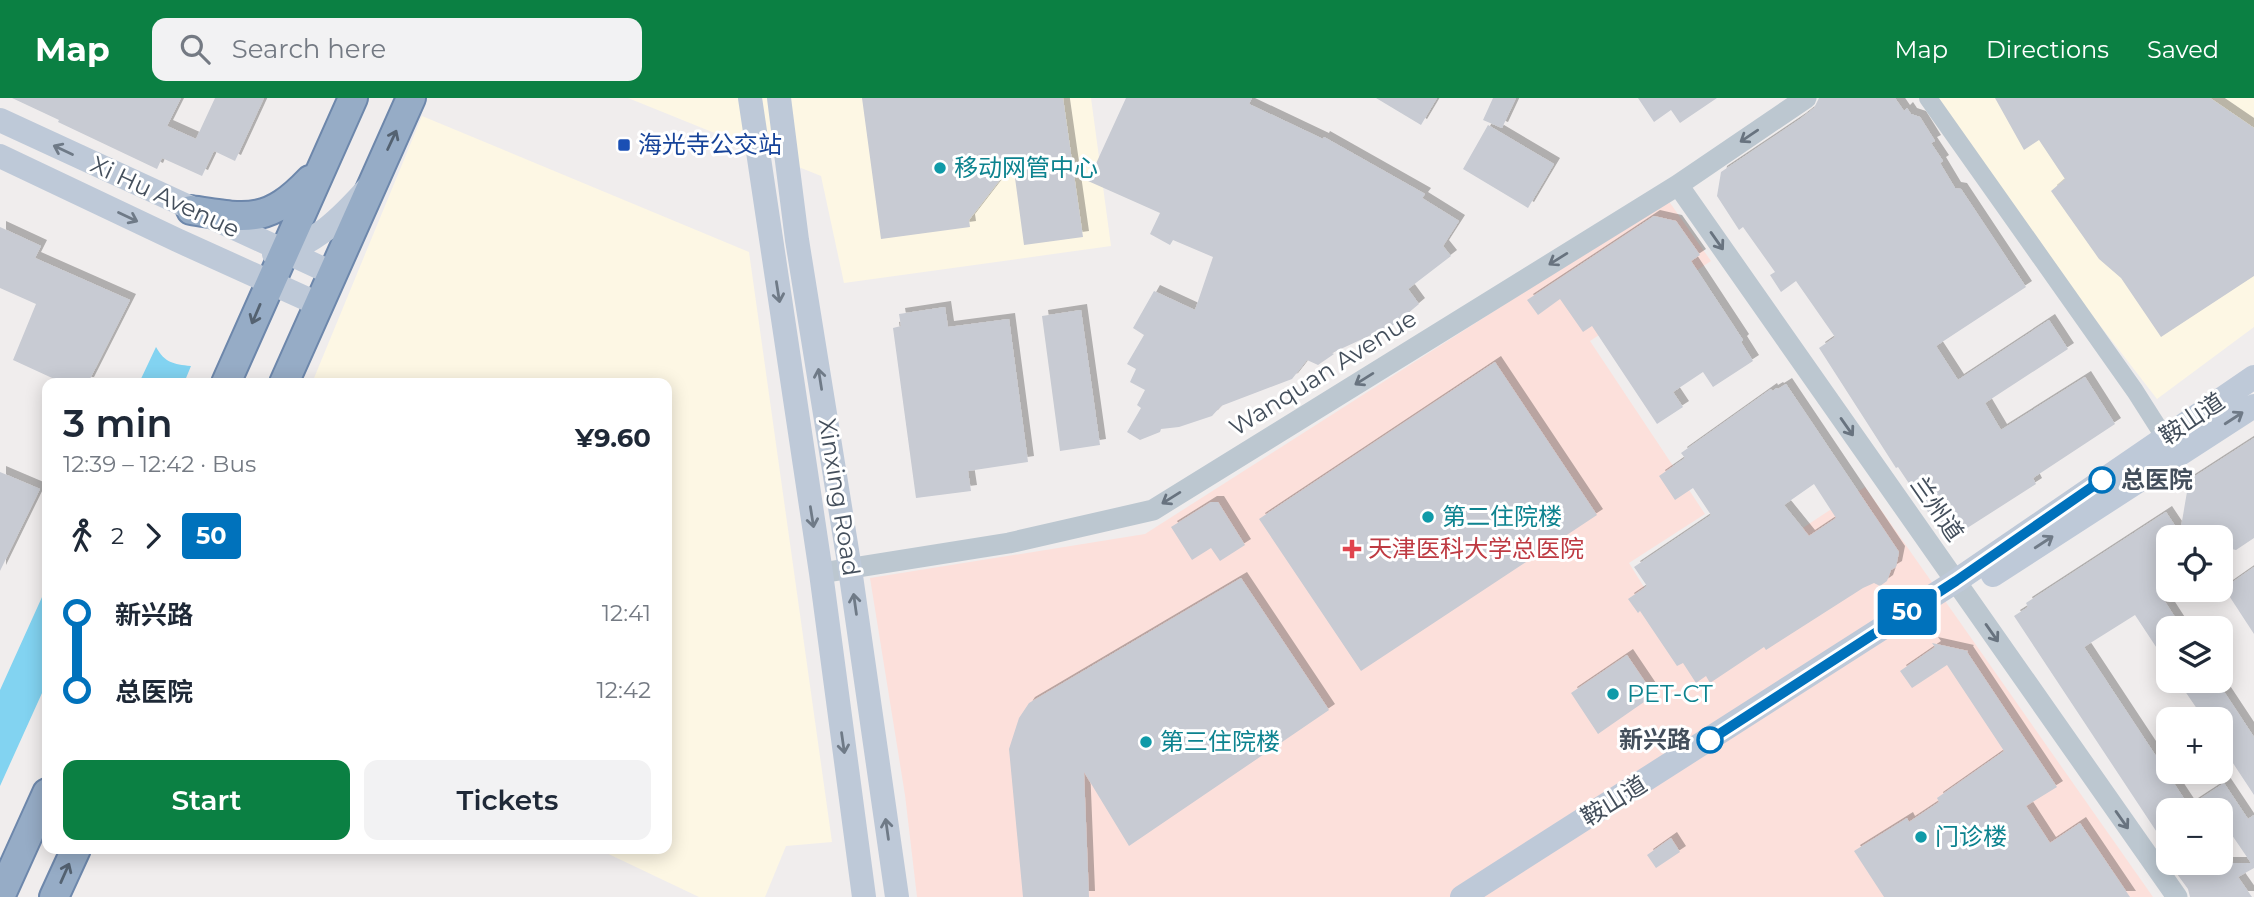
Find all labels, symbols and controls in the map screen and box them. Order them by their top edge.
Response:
search box [152,18,642,81]
text: Map [35,29,110,69]
icon: search [176,30,214,68]
text: Search here [232,33,386,65]
text: Map [1895,35,1948,64]
text: Directions [1986,35,2109,64]
text: Saved [2147,35,2219,64]
one-way arrow [1740,129,1759,143]
one-way arrow [385,130,399,151]
place label: 海光寺公交站 [638,130,782,159]
marker: 海光寺公交站 [616,137,632,153]
one-way arrow [53,142,74,156]
street label: Xi Hu Avenue [86,149,244,244]
place label: 移动网管中心 [954,153,1098,182]
marker: 移动网管中心 [932,160,948,176]
one-way arrow [117,211,138,224]
one-way arrow [1710,231,1724,250]
one-way arrow [1548,252,1568,266]
one-way arrow [772,281,785,303]
one-way arrow [249,303,262,325]
street label: Wanquan Avenue [1224,303,1422,442]
one-way arrow [813,369,826,391]
one-way arrow [1355,372,1375,386]
street label: 鞍山道 [2154,386,2230,451]
text: 3 min [63,400,173,447]
one-way arrow [2224,411,2244,425]
street label: Xinxing Road [813,416,866,578]
one-way arrow [1840,417,1854,436]
text: ¥9.60 [575,422,651,454]
text: 12:39 – 12:42 · Bus [63,450,256,478]
place label: 总医院 [2121,465,2193,494]
marker: 总医院 [2089,467,2115,493]
street label: 兰州道 [1905,471,1970,547]
one-way arrow [1161,492,1181,506]
place label: 第二住院楼 [1442,502,1562,531]
one-way arrow [806,505,819,528]
marker: 第二住院楼 [1420,509,1436,525]
icon: walk [63,517,101,555]
icon: forward [134,517,172,555]
text: 50 [196,521,227,550]
text: 2 [111,522,124,550]
map controls [2156,525,2233,875]
button: locate [2156,525,2233,602]
place label: 天津医科大学总医院 [1368,534,1584,563]
one-way arrow [2033,535,2053,549]
marker: 天津医科大学总医院 [1342,539,1362,559]
line badge: 50 [1876,589,1938,635]
one-way arrow [849,593,862,616]
text: 50 [1892,597,1922,626]
text: 新兴路 [115,599,193,631]
text: 12:41 [602,599,651,627]
button: layers [2156,616,2233,693]
one-way arrow [1985,623,1999,642]
text: 总医院 [115,676,193,708]
text: 12:42 [597,676,651,704]
place label: PET-CT [1627,679,1713,708]
marker: PET-CT [1605,686,1621,702]
button: + [2156,707,2233,784]
place label: 新兴路 [1619,725,1691,754]
place label: 第三住院楼 [1160,727,1280,756]
marker: 新兴路 [1697,727,1723,753]
one-way arrow [837,731,850,753]
marker: 第三住院楼 [1138,734,1154,750]
button: Start [63,760,350,840]
button: Tickets [364,760,651,840]
street label: 鞍山道 [1576,769,1652,832]
button: − [2156,798,2233,875]
one-way arrow [2115,810,2130,829]
one-way arrow [880,819,893,841]
place label: 门诊楼 [1935,822,2007,851]
marker: 门诊楼 [1913,829,1929,845]
one-way arrow [59,863,73,884]

